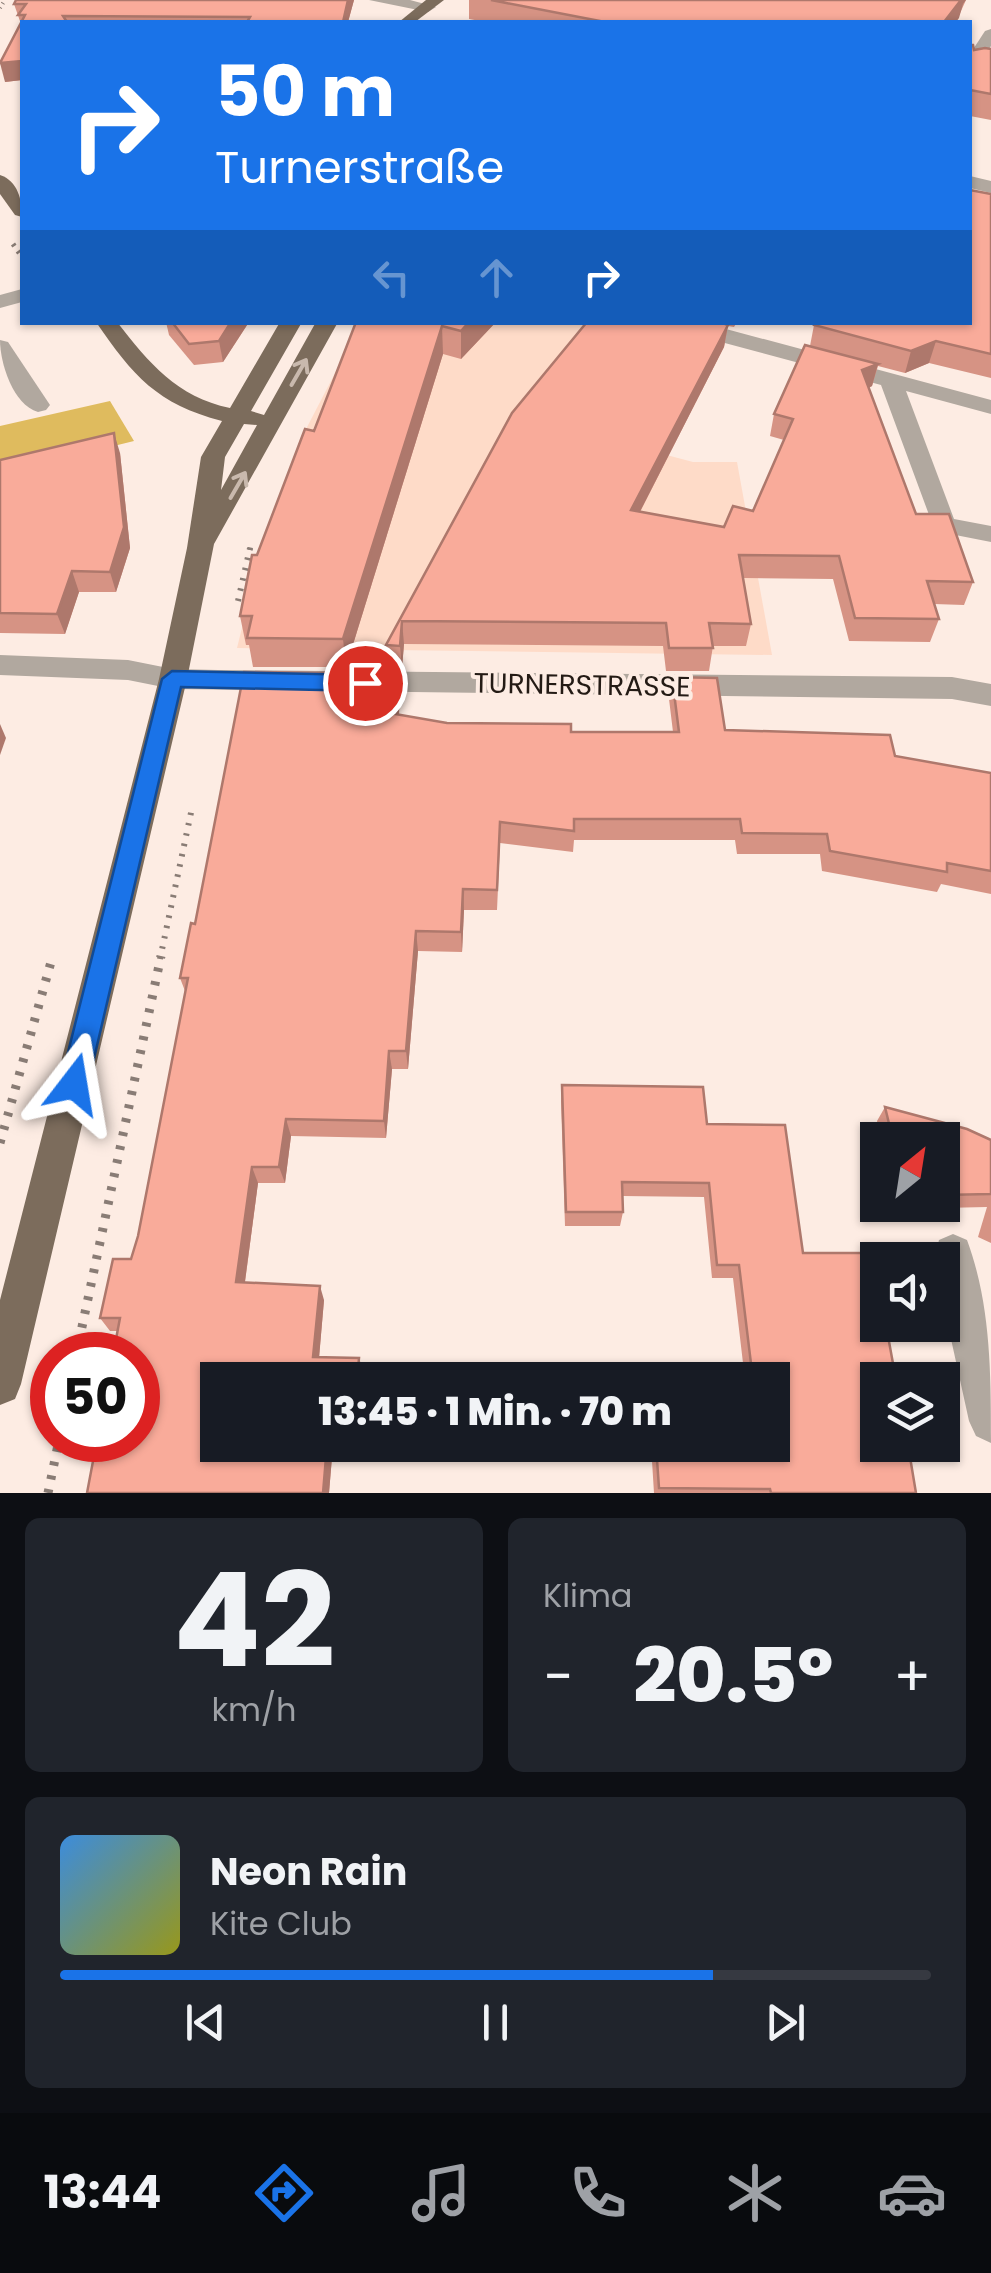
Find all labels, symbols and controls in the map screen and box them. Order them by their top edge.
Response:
text: 50 m [215,42,395,141]
icon: right [50,60,180,190]
text: Turnerstraße [215,136,504,199]
icon: left [364,250,419,305]
icon: ahead [469,250,524,305]
icon: right [574,250,629,305]
one-way arrow [289,358,309,386]
one-way arrow [228,471,248,501]
pin [323,641,408,726]
icon: arrive [338,656,393,711]
street label: TURNERSTRASSE [473,664,691,706]
position arrow [22,1032,126,1136]
north arrow [860,1122,960,1222]
map controls [860,1122,960,1462]
button: sound [860,1242,960,1342]
speed limit sign: 50 [30,1332,160,1462]
button: layers [860,1362,960,1462]
text: 13:45 · 1 Min. · 70 m [318,1385,672,1438]
text: 42 [173,1529,335,1712]
text: Klima [543,1573,633,1618]
text: 20.5° [634,1623,833,1728]
text: − [543,1638,573,1715]
text: + [893,1638,931,1715]
text: km/h [211,1687,297,1732]
text: Neon Rain [210,1845,407,1898]
text: Kite Club [210,1901,352,1946]
icon: previous [178,1995,233,2050]
icon: pause [468,1995,523,2050]
icon: next [758,1995,813,2050]
icon: directions [249,2158,319,2228]
icon: music [406,2158,476,2228]
icon: phone [563,2158,633,2228]
icon: climate [720,2158,790,2228]
icon: car [877,2158,947,2228]
text: 13:44 [44,2161,161,2224]

